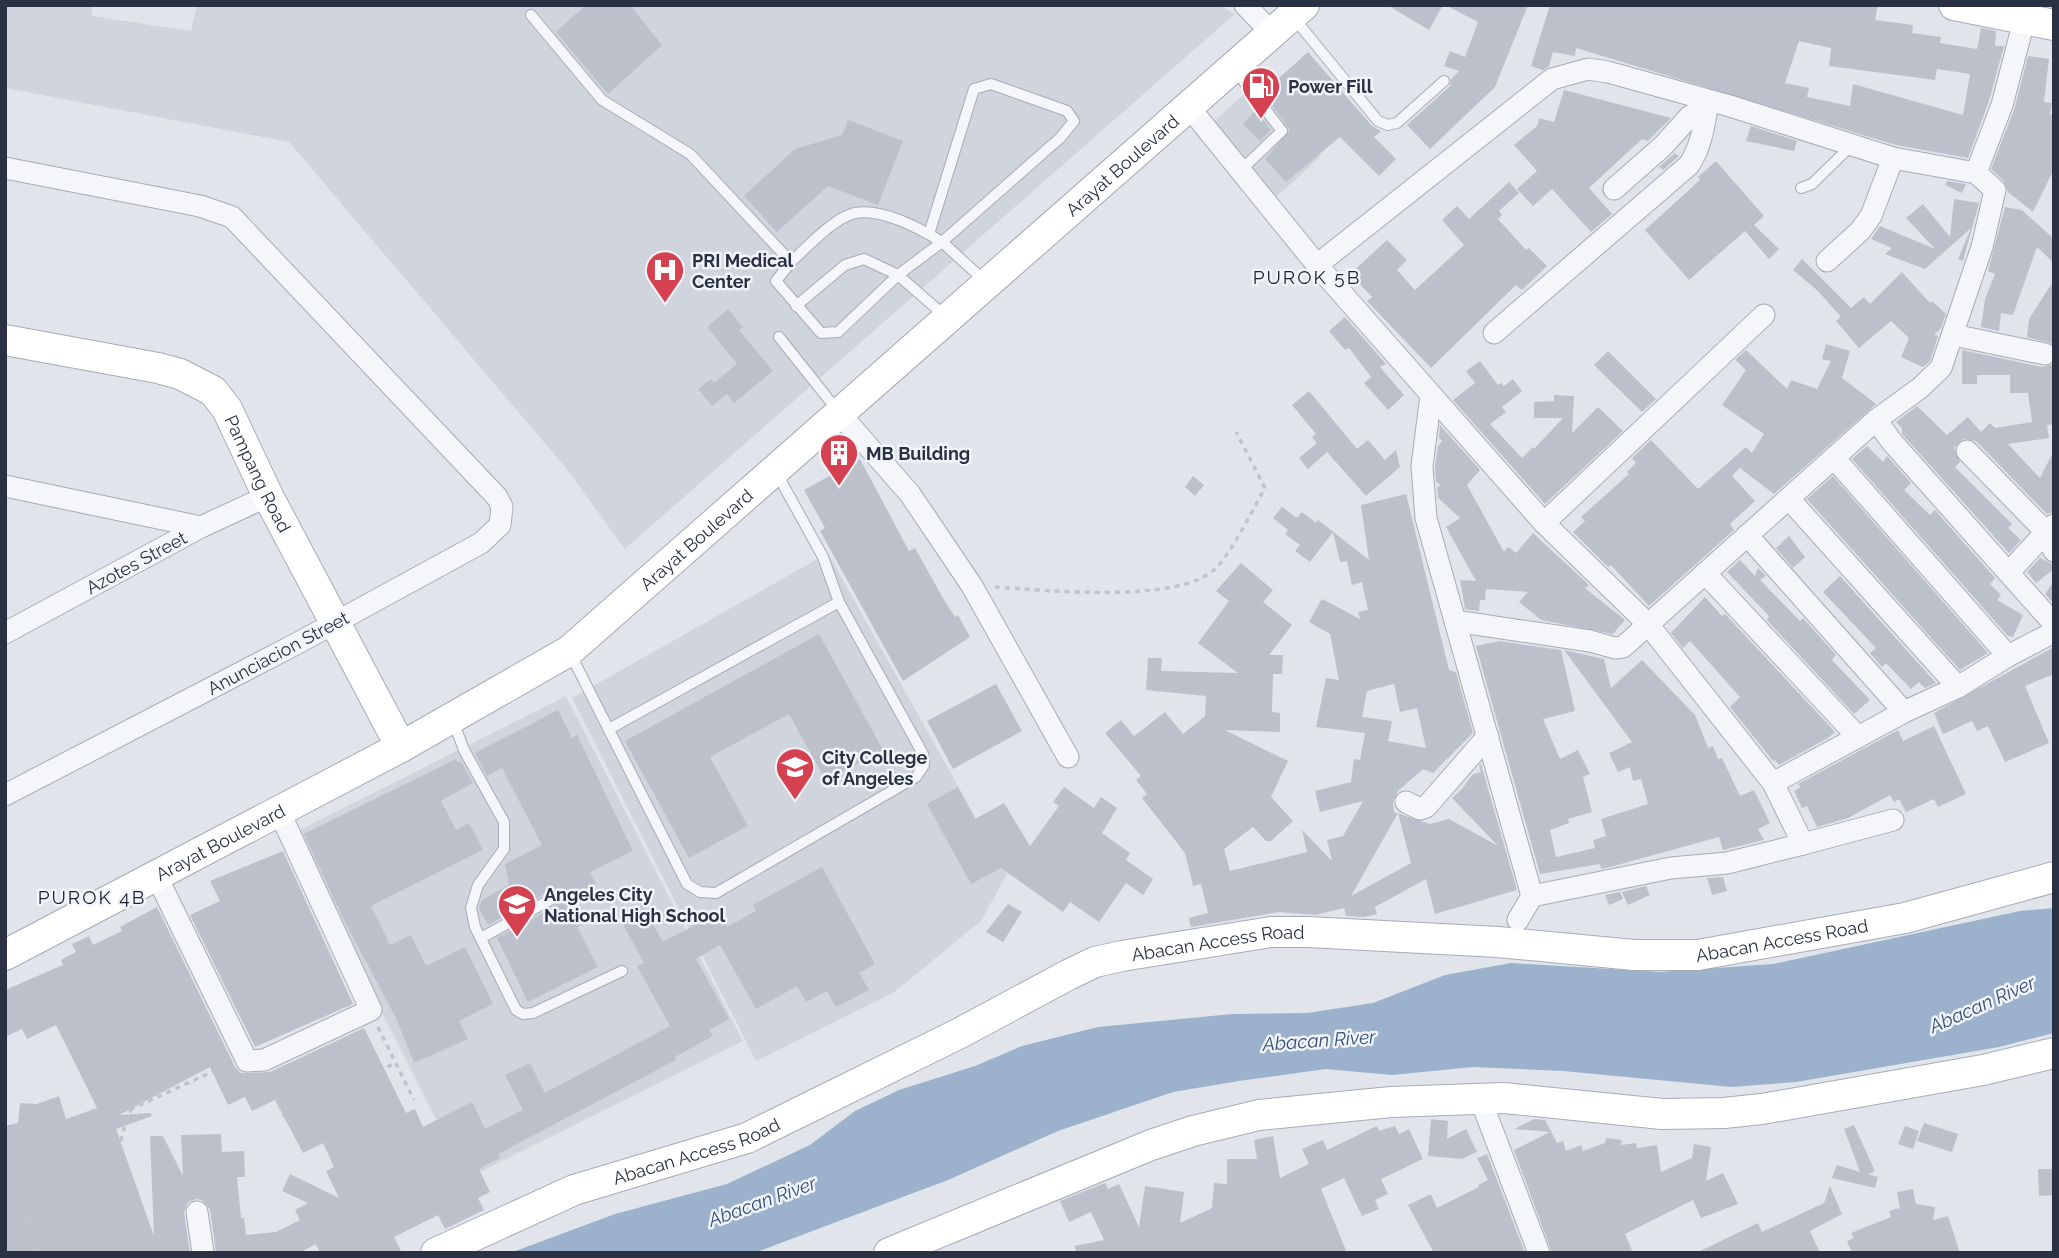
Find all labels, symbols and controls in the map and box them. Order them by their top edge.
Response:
fuel station icon: Power Fill [1240,65,1282,120]
place label: Power Fill [1288,76,1373,97]
street label: Arayat Boulevard [1061,110,1183,220]
hospital icon: PRI Medical Center [644,249,686,304]
place label: PRI Medical Center [692,250,794,292]
district label: PUROK 5B [1253,266,1361,288]
street label: Pampang Road [221,412,296,536]
building icon: MB Building [818,432,860,487]
place label: MB Building [866,443,970,464]
street label: Arayat Boulevard [635,484,757,594]
street label: Azotes Street [82,526,190,598]
street label: Anunciacion Street [204,607,352,699]
school or university icon: City College of Angeles [774,746,816,801]
place label: City College of Angeles [822,747,927,789]
street label: Arayat Boulevard [152,799,288,885]
school or university icon: Angeles City National High School [496,883,538,938]
place label: Angeles City National High School [544,884,725,926]
district label: PUROK 4B [38,886,146,908]
street label: Abacan Access Road [1694,914,1870,966]
street label: Abacan Access Road [1130,921,1304,965]
water label: Abacan River [1925,970,2040,1038]
water label: Abacan River [1261,1025,1378,1055]
street label: Abacan Access Road [610,1113,783,1188]
water label: Abacan River [704,1171,820,1231]

